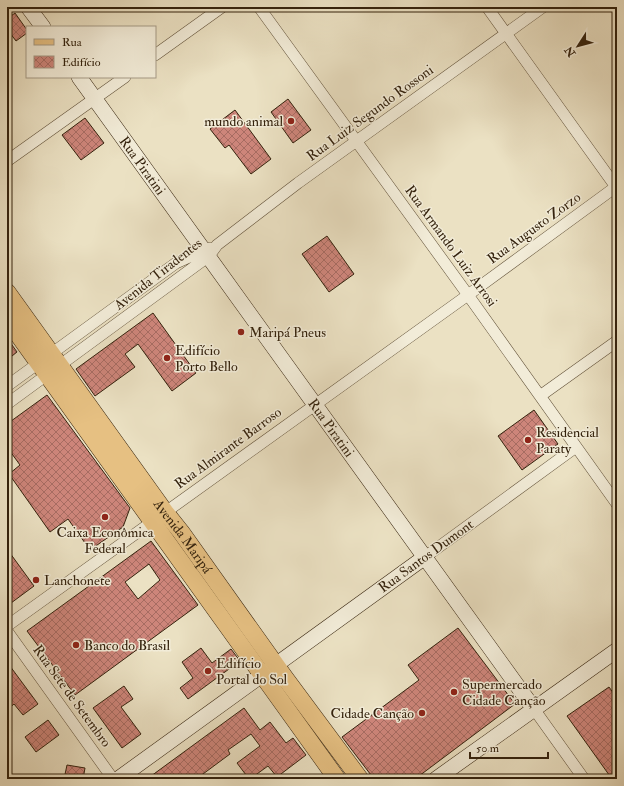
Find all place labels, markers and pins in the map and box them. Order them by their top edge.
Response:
place label: mundo animal [204,113,283,130]
marker: mundo animal [286,116,296,126]
place label: Maripá Pneus [249,324,326,342]
marker: Maripá Pneus [236,327,246,337]
place label: Edifício Porto Bello [175,342,238,375]
marker: Edifício Porto Bello [162,353,172,363]
place label: Residencial Paraty [536,424,599,458]
marker: Residencial Paraty [523,435,533,445]
marker: Caixa Econômica Federal [100,512,110,522]
place label: Caixa Econômica Federal [57,524,154,557]
place label: Lanchonete [44,572,110,589]
marker: Lanchonete [31,575,41,585]
place label: Banco do Brasil [84,637,171,654]
marker: Banco do Brasil [71,640,81,650]
place label: Edifício Portal do Sol [216,655,288,688]
marker: Edifício Portal do Sol [203,666,213,676]
place label: Supermercado Cidade Canção [462,676,546,709]
marker: Supermercado Cidade Canção [449,687,459,697]
place label: Cidade Canção [331,705,414,722]
marker: Cidade Canção [417,708,427,718]

